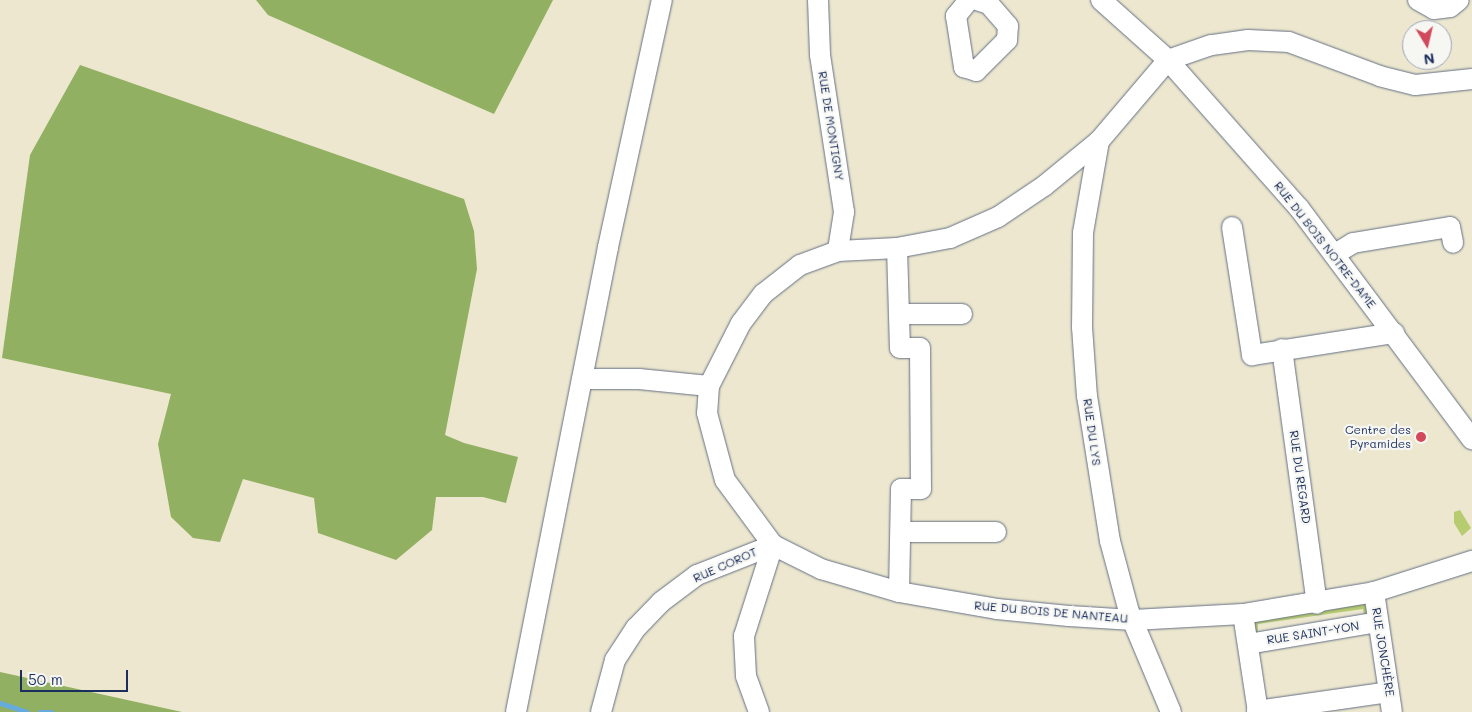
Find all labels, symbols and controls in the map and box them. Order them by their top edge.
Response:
north arrow [1402,20,1452,70]
text: N [1423,49,1436,70]
street label: RUE DE MONTIGNY [815,70,847,182]
street label: RUE DU BOIS NOTRE-DAME [1271,179,1379,311]
street label: RUE DU LYS [1080,398,1104,466]
place label: Centre des Pyramides [1345,423,1411,451]
street label: RUE DU REGARD [1286,429,1314,525]
marker: Centre des Pyramides [1415,431,1427,443]
street label: RUE COROT [691,545,759,585]
street label: RUE DU BOIS DE NANTEAU [974,598,1128,626]
street label: RUE JONCHÈRE [1369,606,1397,698]
street label: RUE SAINT-YON [1266,619,1360,647]
scale bar [22,660,130,692]
text: 50 m [28,669,63,689]

